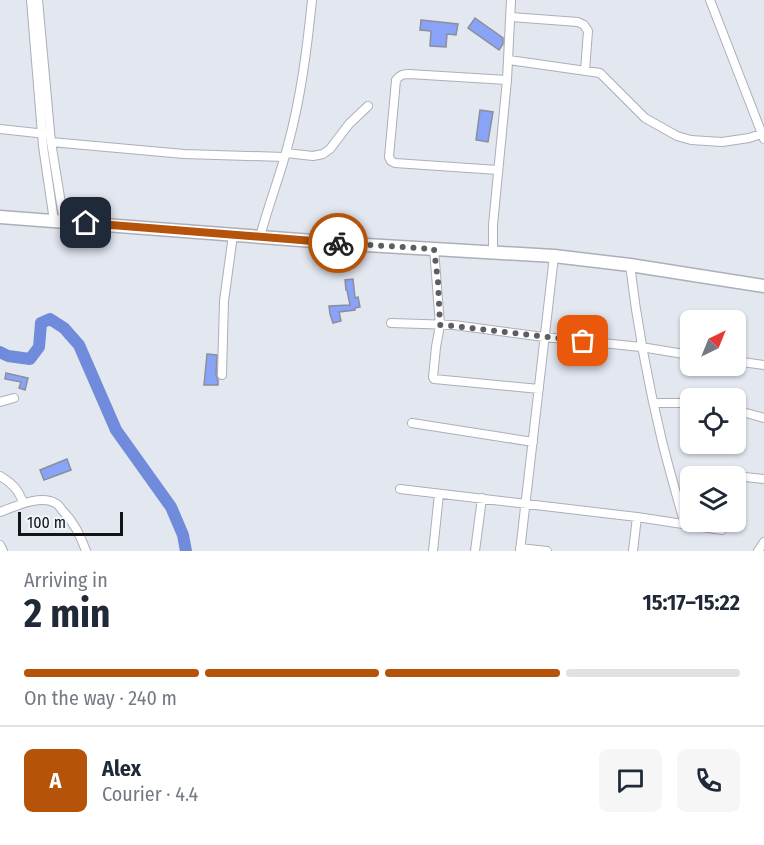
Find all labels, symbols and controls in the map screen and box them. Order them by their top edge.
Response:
pin [60,197,111,248]
icon: home [69,206,102,239]
courier [308,213,368,273]
icon: bike [322,227,355,260]
north arrow [680,310,746,376]
map controls [680,310,746,532]
pin [557,315,608,366]
icon: bag [566,324,599,357]
button: locate [680,388,746,454]
button: layers [680,466,746,532]
scale bar [18,509,123,536]
text: 100 m [27,513,66,532]
text: Arriving in [24,568,108,592]
text: 15:17–15:22 [642,589,740,616]
text: 2 min [24,591,110,637]
text: On the way · 240 m [24,686,177,710]
button: chat [599,749,662,812]
button: phone [677,749,740,812]
text: Alex [102,755,141,782]
text: A [50,767,61,794]
text: Courier · 4.4 [102,782,198,806]

